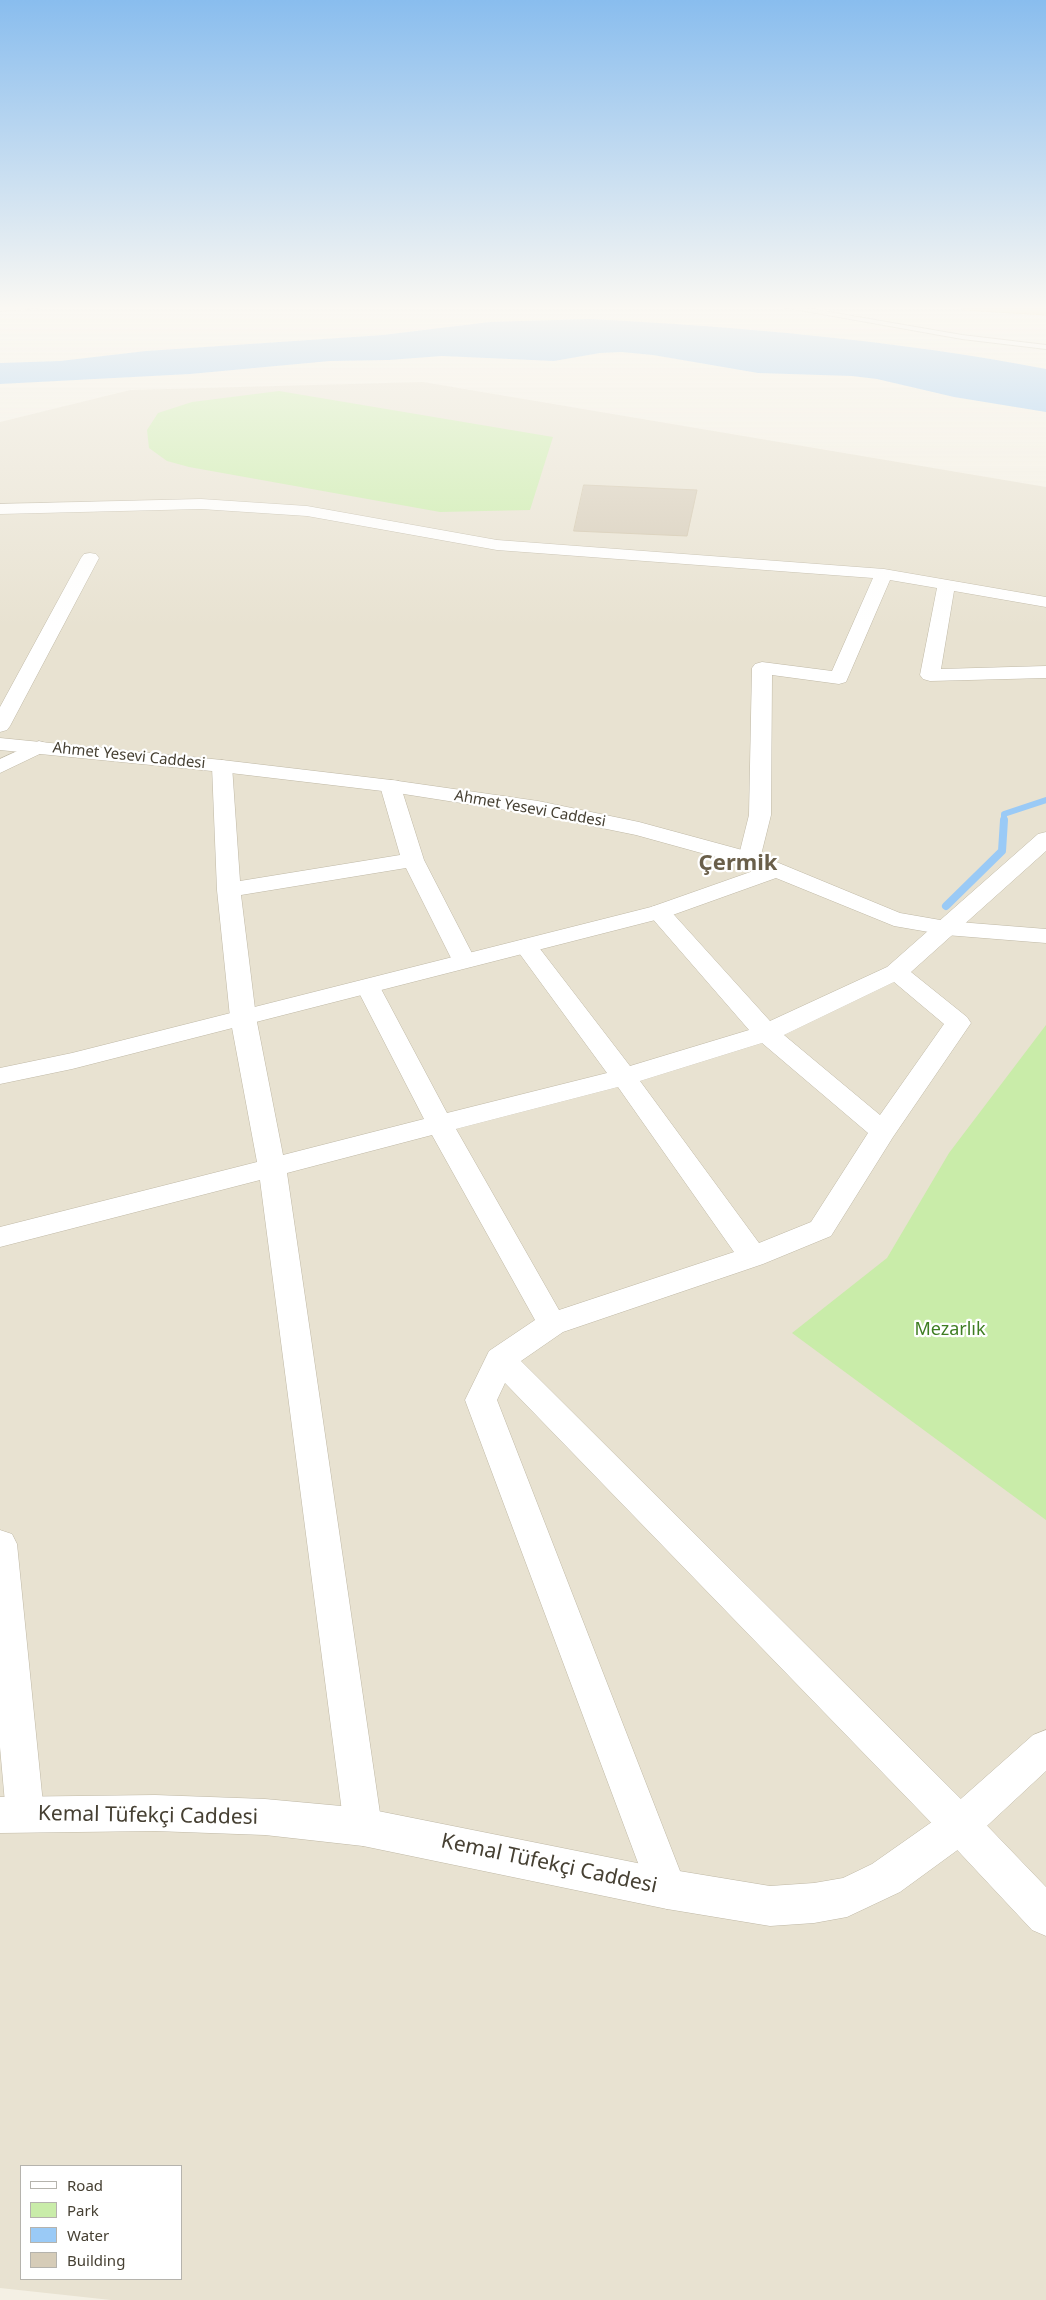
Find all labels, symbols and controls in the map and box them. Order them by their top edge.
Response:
street label: Ahmet Yesevi Caddesi [52,739,206,773]
street label: Ahmet Yesevi Caddesi [453,787,607,831]
district label: Çermik [699,851,777,877]
park label: Mezarlık [914,1319,986,1341]
street label: Kemal Tüfekçi Caddesi [38,1801,258,1831]
street label: Kemal Tüfekçi Caddesi [439,1829,659,1899]
legend [20,2165,182,2280]
text: Road [67,2175,103,2195]
text: Park [67,2200,99,2220]
text: Water [67,2225,109,2245]
text: Building [67,2250,125,2270]

